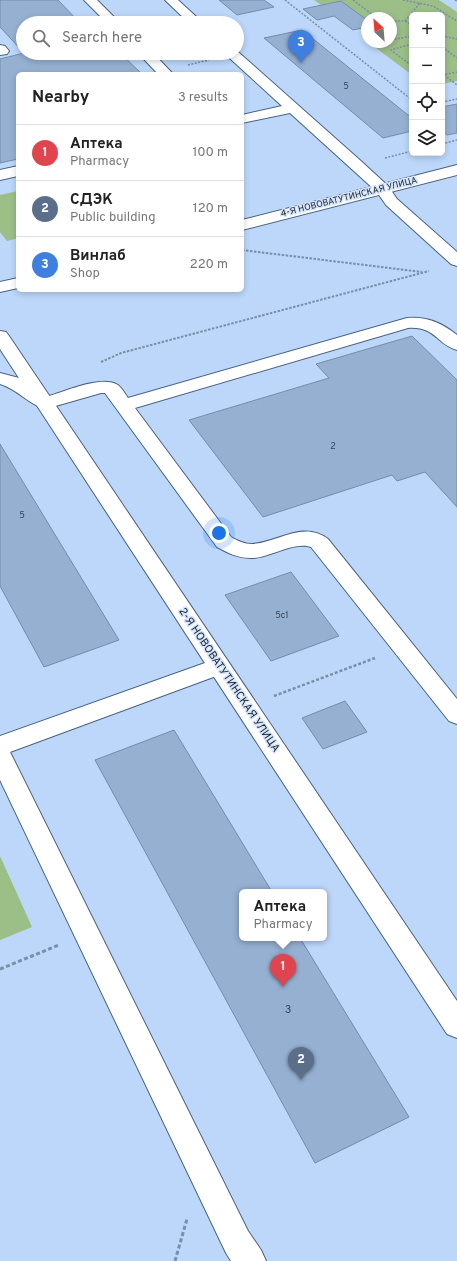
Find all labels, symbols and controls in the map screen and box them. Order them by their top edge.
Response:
north arrow [361,12,397,48]
map controls [409,12,445,156]
button: + [409,12,445,48]
search box [16,16,244,60]
icon: search [30,27,52,49]
text: Search here [62,29,142,48]
pin: 3 [288,30,314,63]
button: − [409,48,445,84]
house number: 5 [343,81,349,92]
button: locate [409,84,445,120]
text: Nearby [32,87,89,109]
text: 3 results [178,90,228,106]
button: layers [409,120,445,156]
text: Аптека [70,135,123,154]
text: 1 [42,145,48,161]
text: 100 m [192,145,228,161]
text: Pharmacy [70,154,129,170]
street label: 4-Я НОВОВАТУТИНСКАЯ УЛИЦА [280,175,418,219]
text: СДЭК [70,191,113,210]
text: 2 [41,201,49,217]
text: 120 m [193,201,228,217]
text: Public building [70,210,156,226]
text: Винлаб [70,247,126,266]
text: 3 [41,257,49,273]
text: 220 m [190,257,228,273]
text: Shop [70,266,100,282]
house number: 2 [330,441,336,452]
house number: 5 [19,510,25,521]
your location [209,523,229,543]
street label: 2-Я НОВОВАТУТИНСКАЯ УЛИЦА [175,605,283,755]
house number: 5с1 [275,610,289,621]
popup [239,889,327,941]
text: Аптека [253,898,306,917]
text: Pharmacy [253,917,313,933]
pin: 1 [270,954,296,987]
house number: 3 [285,1003,291,1017]
pin: 2 [288,1047,314,1080]

